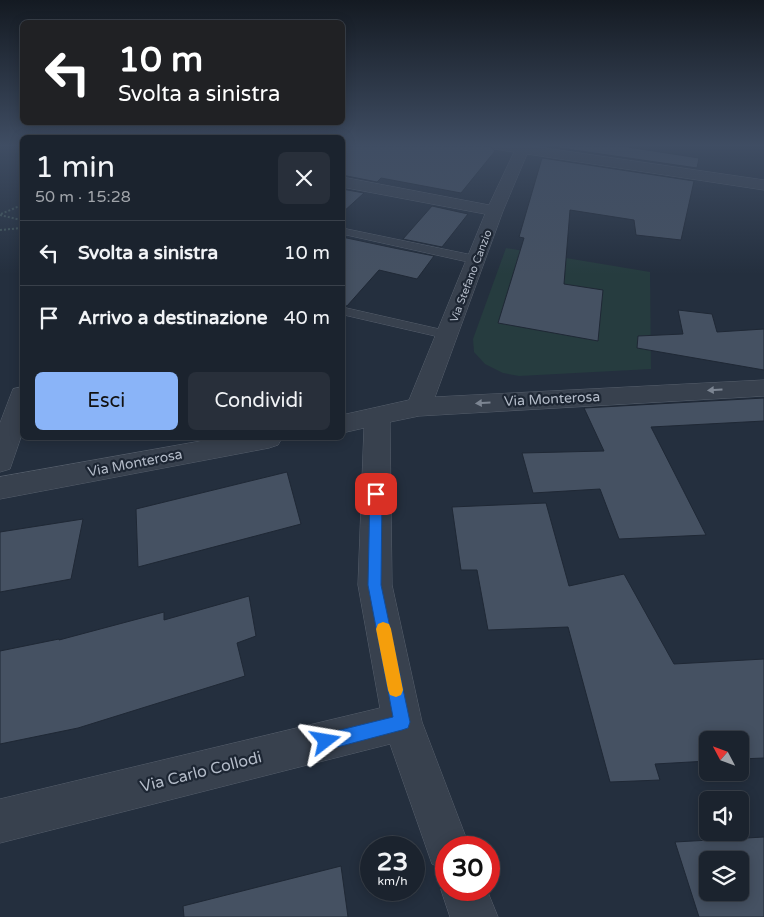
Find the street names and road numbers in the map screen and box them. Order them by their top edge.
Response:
street label: Via Stefano Canzio [447,228,495,324]
street label: Via Monterosa [504,388,600,410]
street label: Via Monterosa [86,445,184,481]
street label: Via Carlo Collodi [138,747,264,797]

